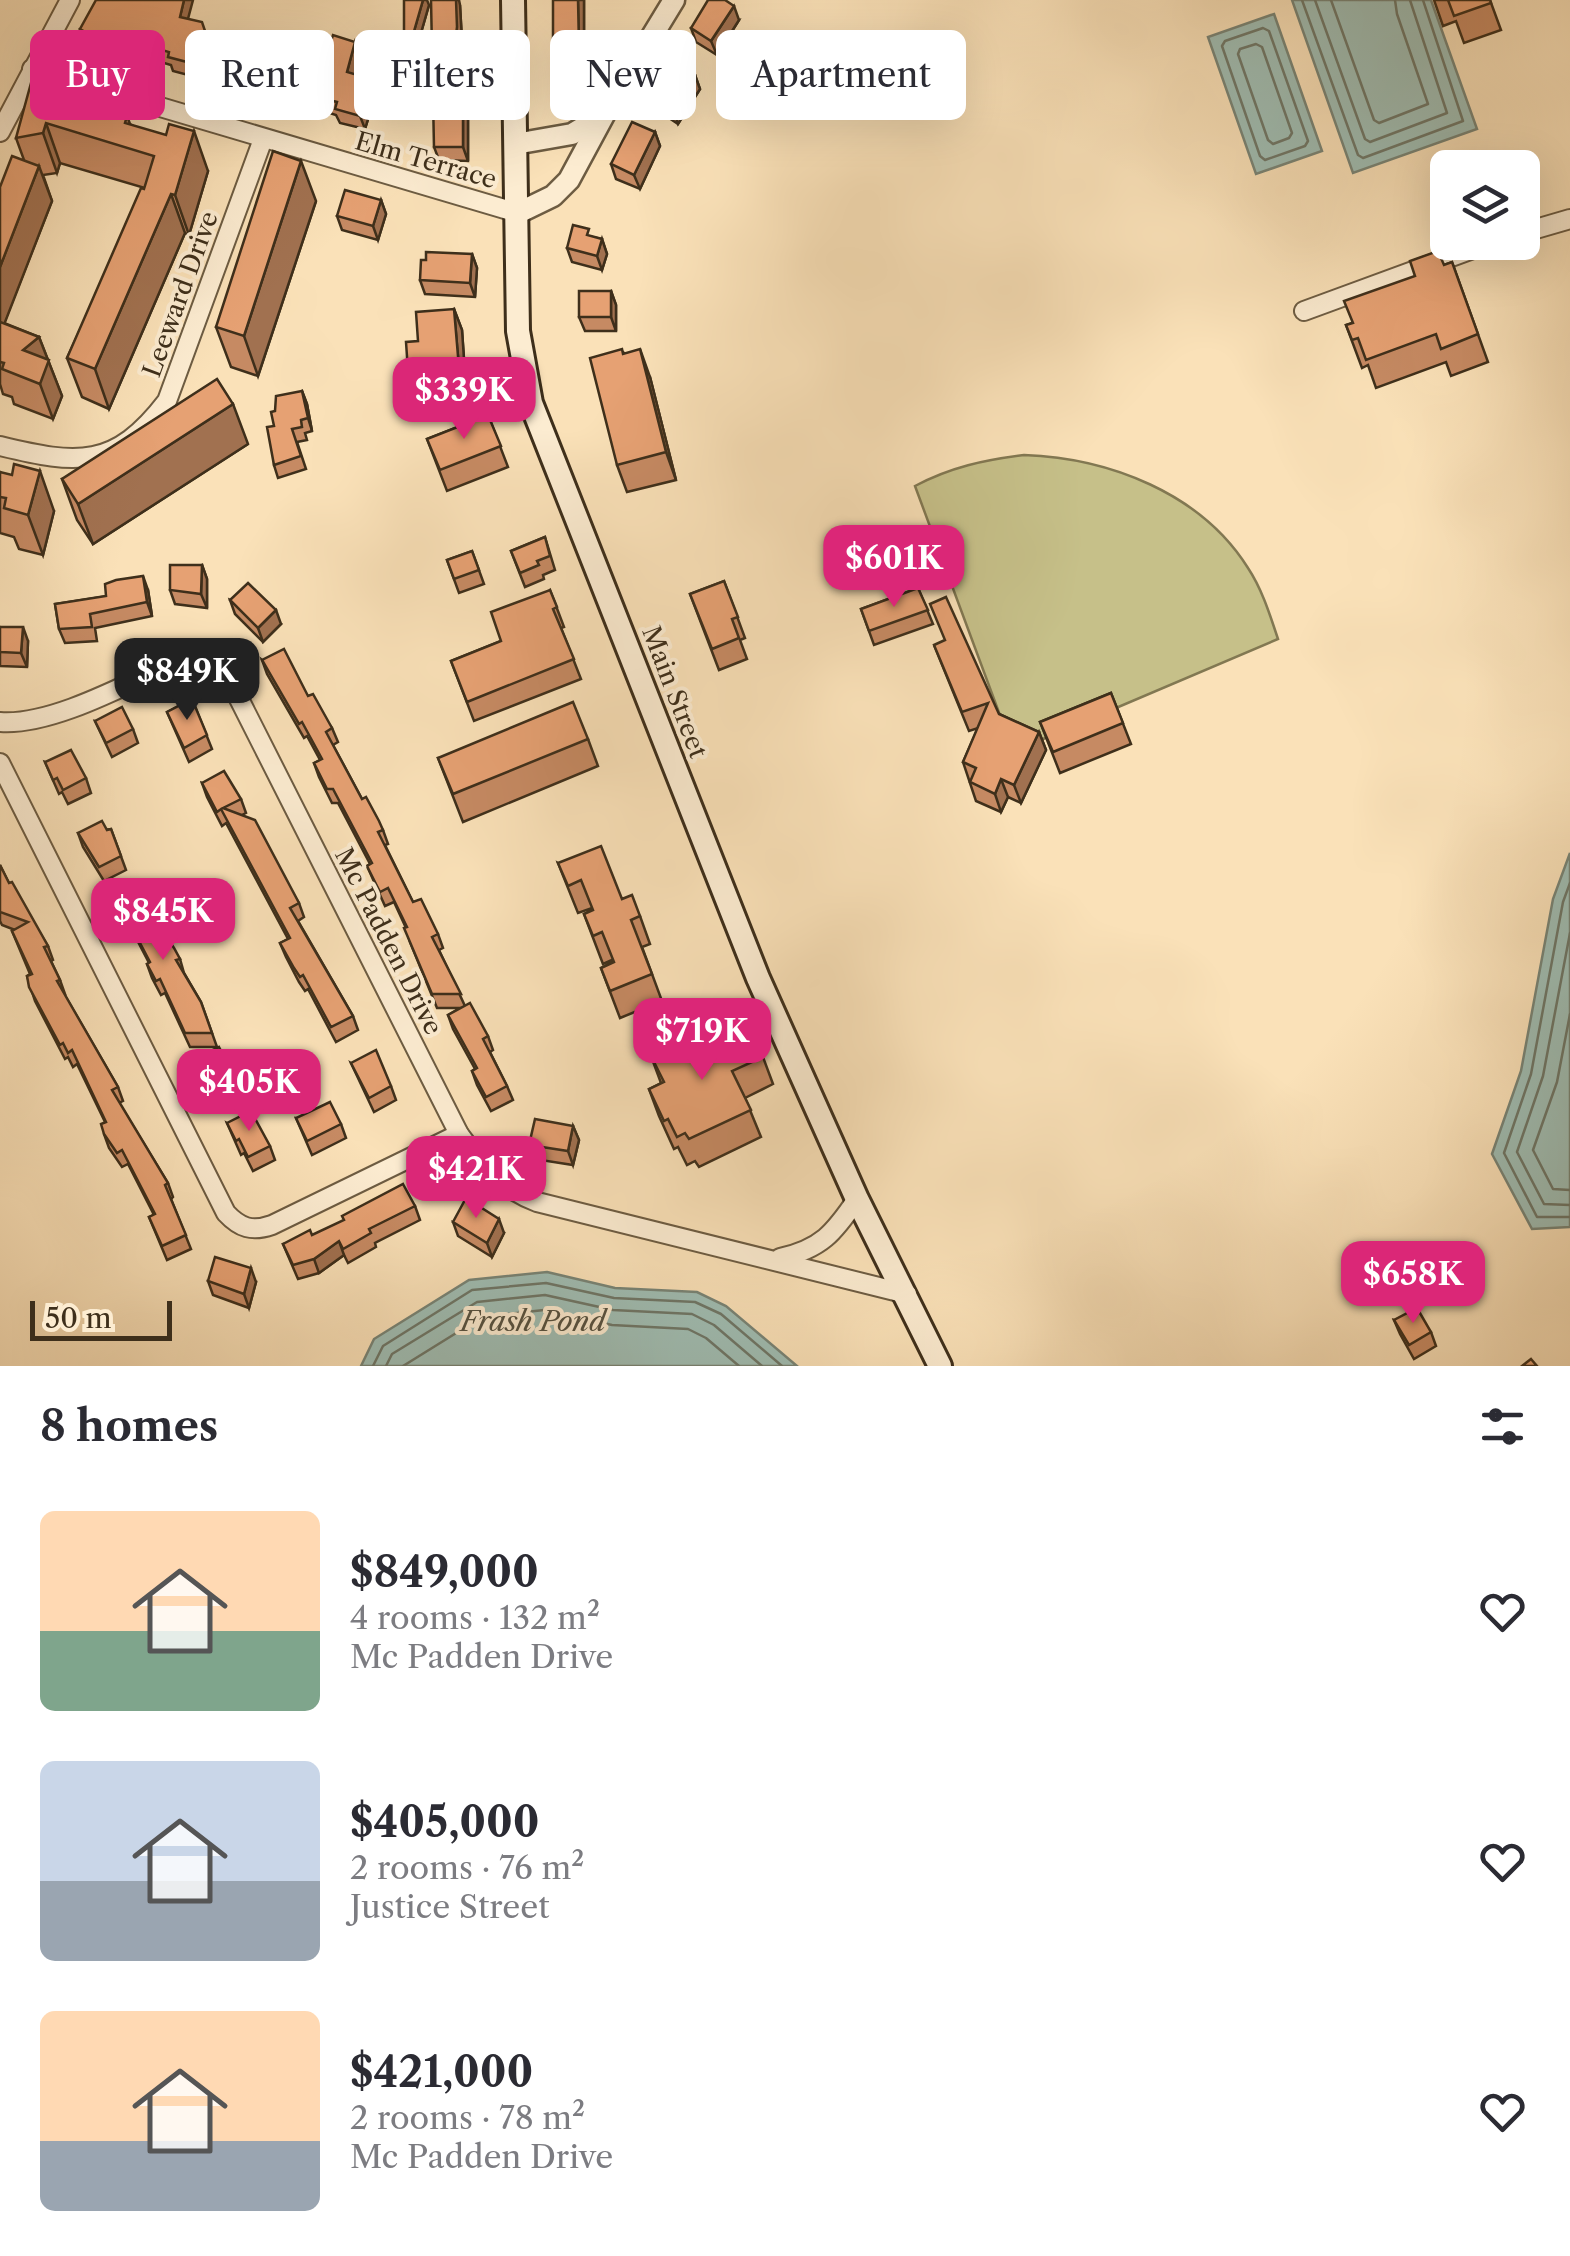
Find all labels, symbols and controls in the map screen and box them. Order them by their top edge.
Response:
chip: Buy [30,30,165,120]
chip: Rent [185,30,334,120]
chip: Filters [354,30,530,120]
chip: New [550,30,696,120]
chip: Apartment [716,30,966,120]
street label: Elm Terrace [352,126,500,195]
map controls [1430,150,1540,260]
button: layers [1430,150,1540,260]
street label: Leeward Drive [136,207,225,381]
pin: $339K [394,357,534,442]
text: $339K [415,370,513,409]
pin: $601K [824,525,964,610]
text: $601K [845,538,943,577]
street label: Main Street [635,622,714,763]
pin: $849K [117,638,257,723]
text: $849K [136,651,238,690]
street label: Mc Padden Drive [328,843,449,1040]
pin: $845K [93,878,233,963]
text: $845K [113,891,213,930]
pin: $719K [632,998,772,1083]
text: $719K [655,1011,749,1050]
pin: $405K [179,1049,319,1134]
text: $405K [199,1062,299,1101]
pin: $421K [406,1136,546,1221]
text: $421K [428,1149,524,1188]
pin: $658K [1343,1241,1483,1326]
text: $658K [1363,1254,1463,1293]
scale bar [30,1296,172,1340]
text: 50 m [45,1301,112,1335]
water label: Frash Pond [458,1304,609,1338]
icon: filters [1475,1399,1530,1454]
text: 8 homes [40,1400,218,1452]
text: $849,000 [350,1546,539,1598]
icon: home [120,1551,240,1671]
icon: heart [1475,1584,1530,1639]
text: 4 rooms · 132 m² [350,1598,600,1637]
text: Mc Padden Drive [350,1637,613,1676]
text: $405,000 [350,1796,540,1848]
icon: home [120,1801,240,1921]
icon: heart [1475,1834,1530,1889]
text: 2 rooms · 76 m² [350,1848,584,1887]
text: Justice Street [350,1887,549,1926]
text: $421,000 [350,2046,533,2098]
icon: home [120,2051,240,2171]
icon: heart [1475,2084,1530,2139]
text: 2 rooms · 78 m² [350,2098,585,2137]
text: Mc Padden Drive [350,2137,613,2176]

